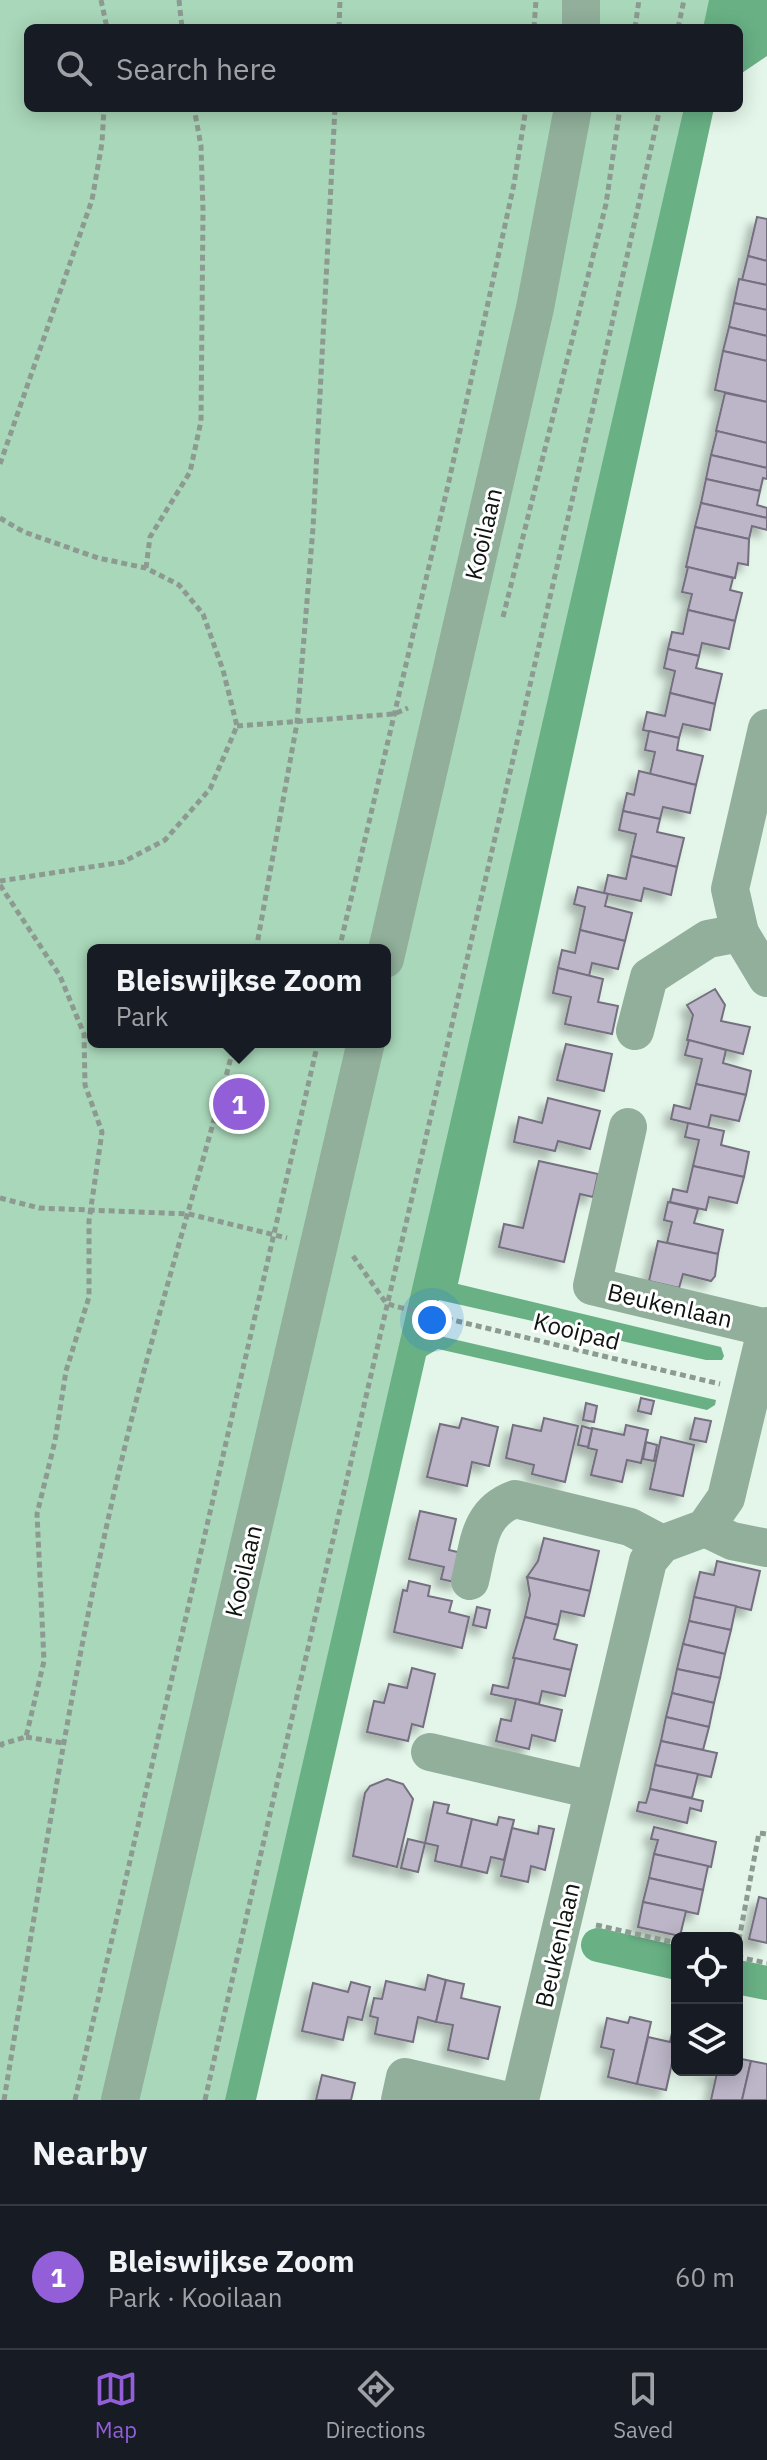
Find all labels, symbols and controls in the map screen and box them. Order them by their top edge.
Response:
search box [24,24,743,112]
icon: search [52,46,96,90]
text: Search here [116,49,277,88]
street label: Kooilaan [457,485,509,583]
popup [87,944,391,1048]
text: Bleiswijkse Zoom [116,960,362,999]
text: Park [116,999,168,1033]
pin: 1 [213,1074,265,1134]
street label: Beukenlaan [604,1275,736,1335]
your location [412,1300,452,1340]
street label: Kooipad [530,1305,624,1357]
street label: Kooilaan [217,1522,269,1620]
street label: Beukenlaan [527,1879,587,2011]
map controls [671,1932,743,2076]
button: locate [671,1932,743,2004]
button: layers [671,2004,743,2076]
text: Nearby [32,2130,147,2174]
text: Bleiswijkse Zoom [108,2241,355,2280]
text: 1 [50,2260,66,2294]
text: 60 m [675,2260,735,2294]
text: Park · Kooilaan [108,2280,282,2314]
tab: Map [94,2367,138,2444]
tab: Directions [326,2367,426,2444]
tab: Saved [613,2367,673,2444]

